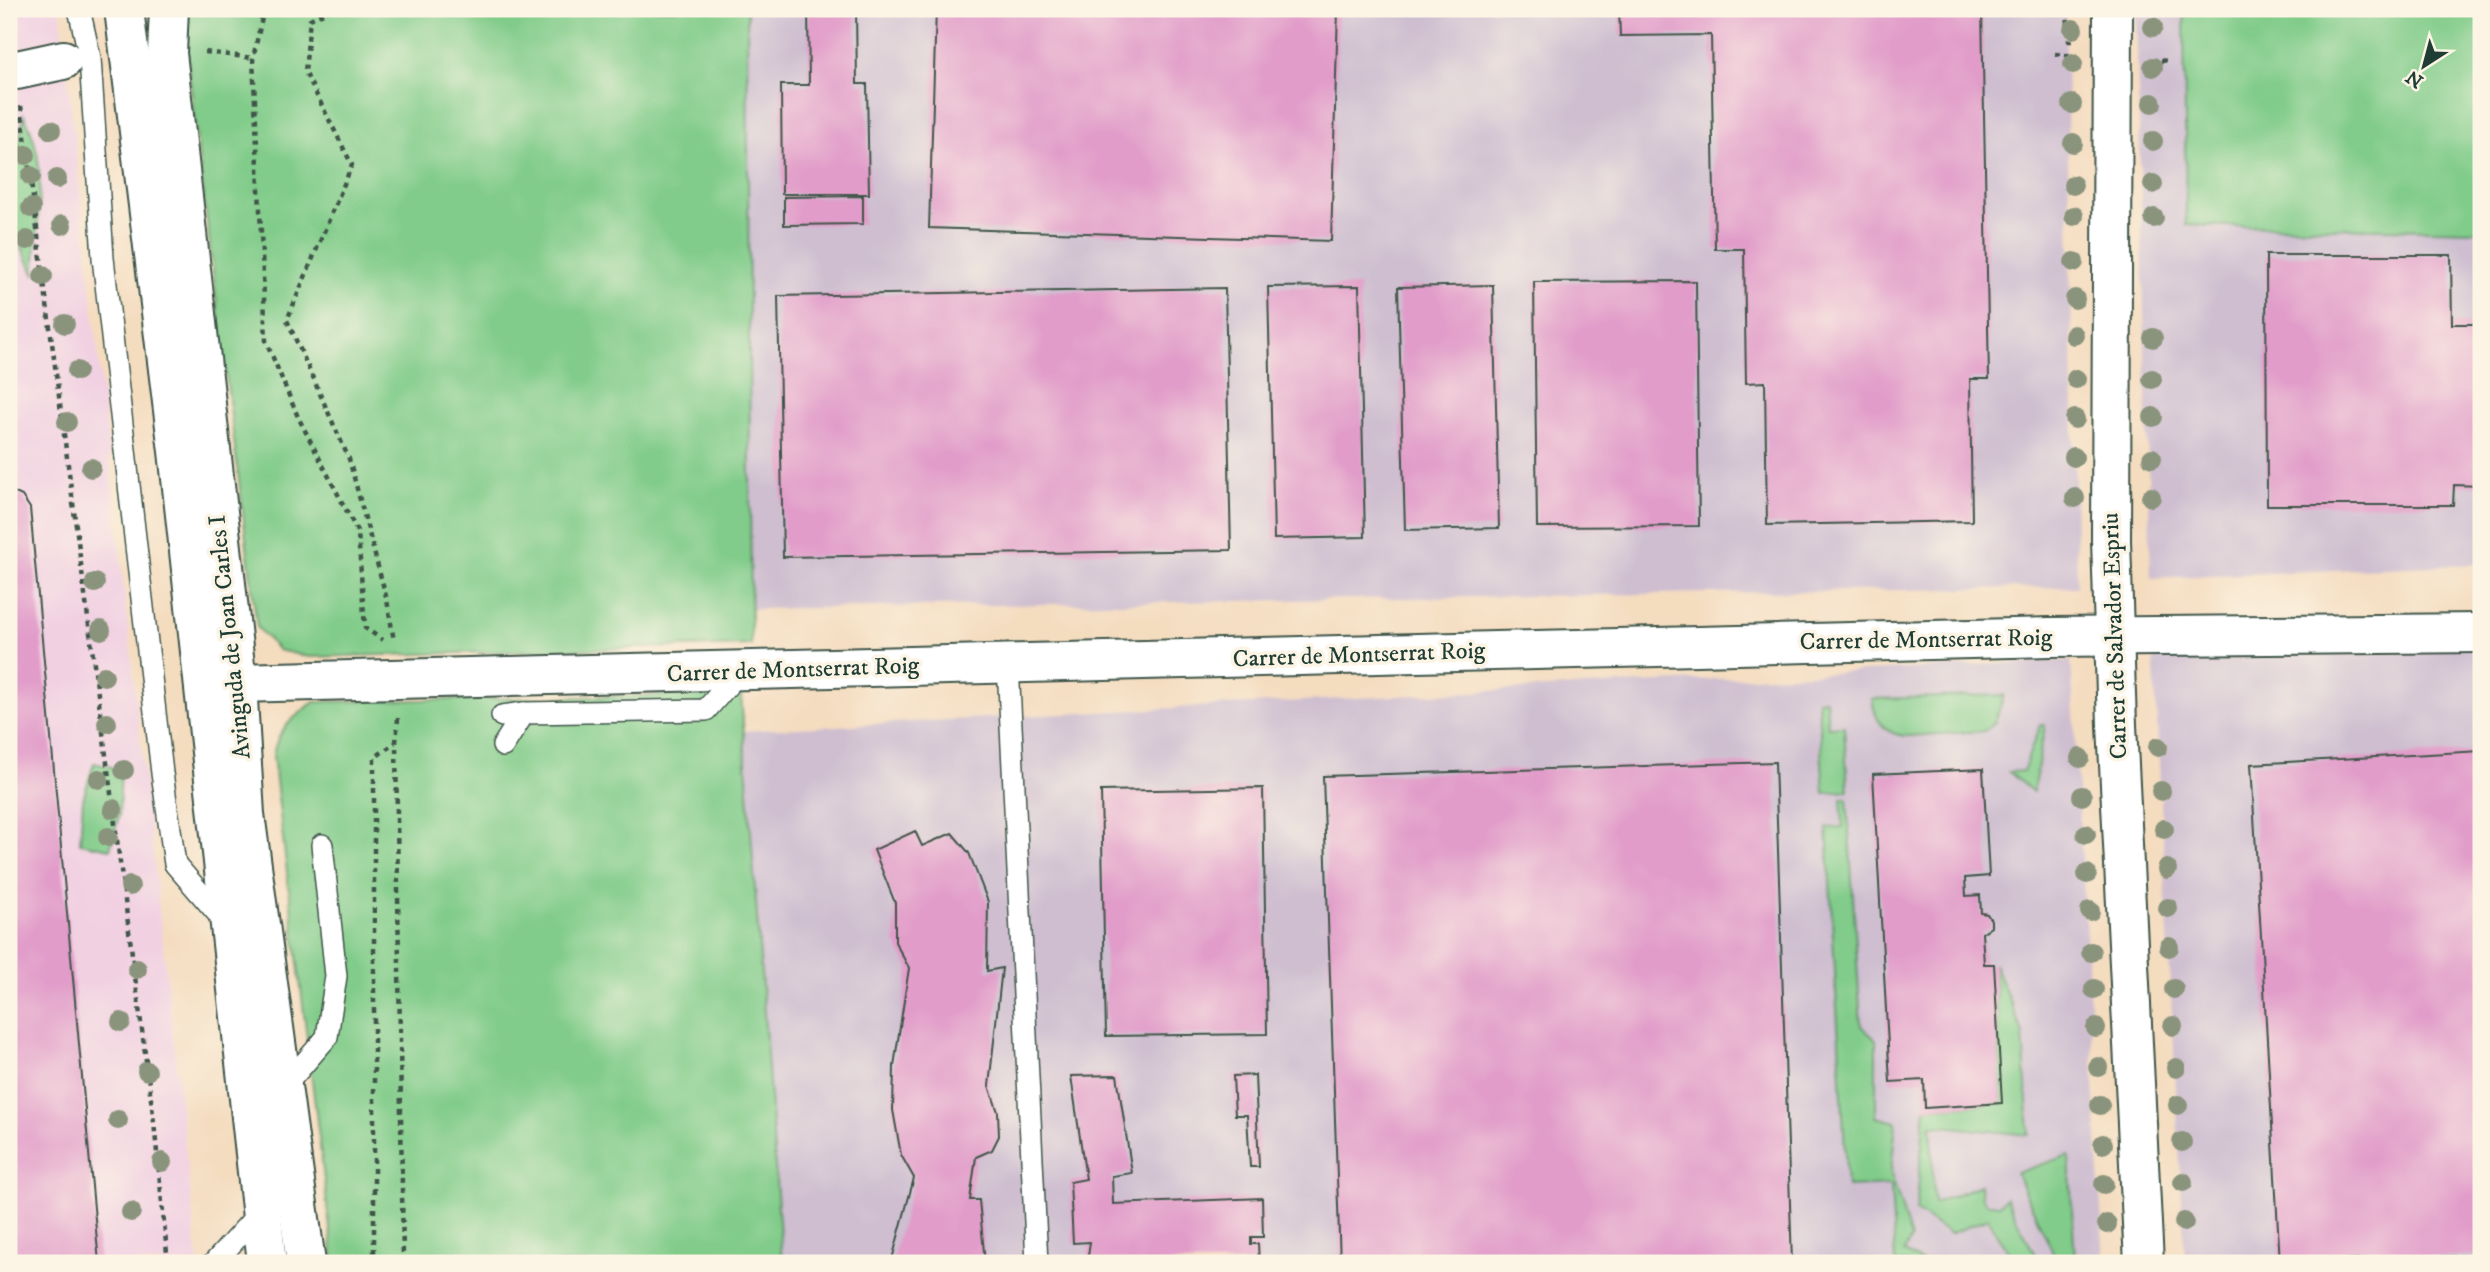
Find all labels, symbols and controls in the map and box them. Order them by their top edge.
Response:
north arrow [2388,32,2458,102]
text: N [2401,64,2428,92]
street label: Carrer de Salvador Espriu [2096,512,2134,760]
street label: Avinguda de Joan Carles I [202,513,258,761]
street label: Carrer de Montserrat Roig [1799,623,2053,657]
street label: Carrer de Montserrat Roig [1232,636,1486,674]
street label: Carrer de Montserrat Roig [666,651,920,689]

